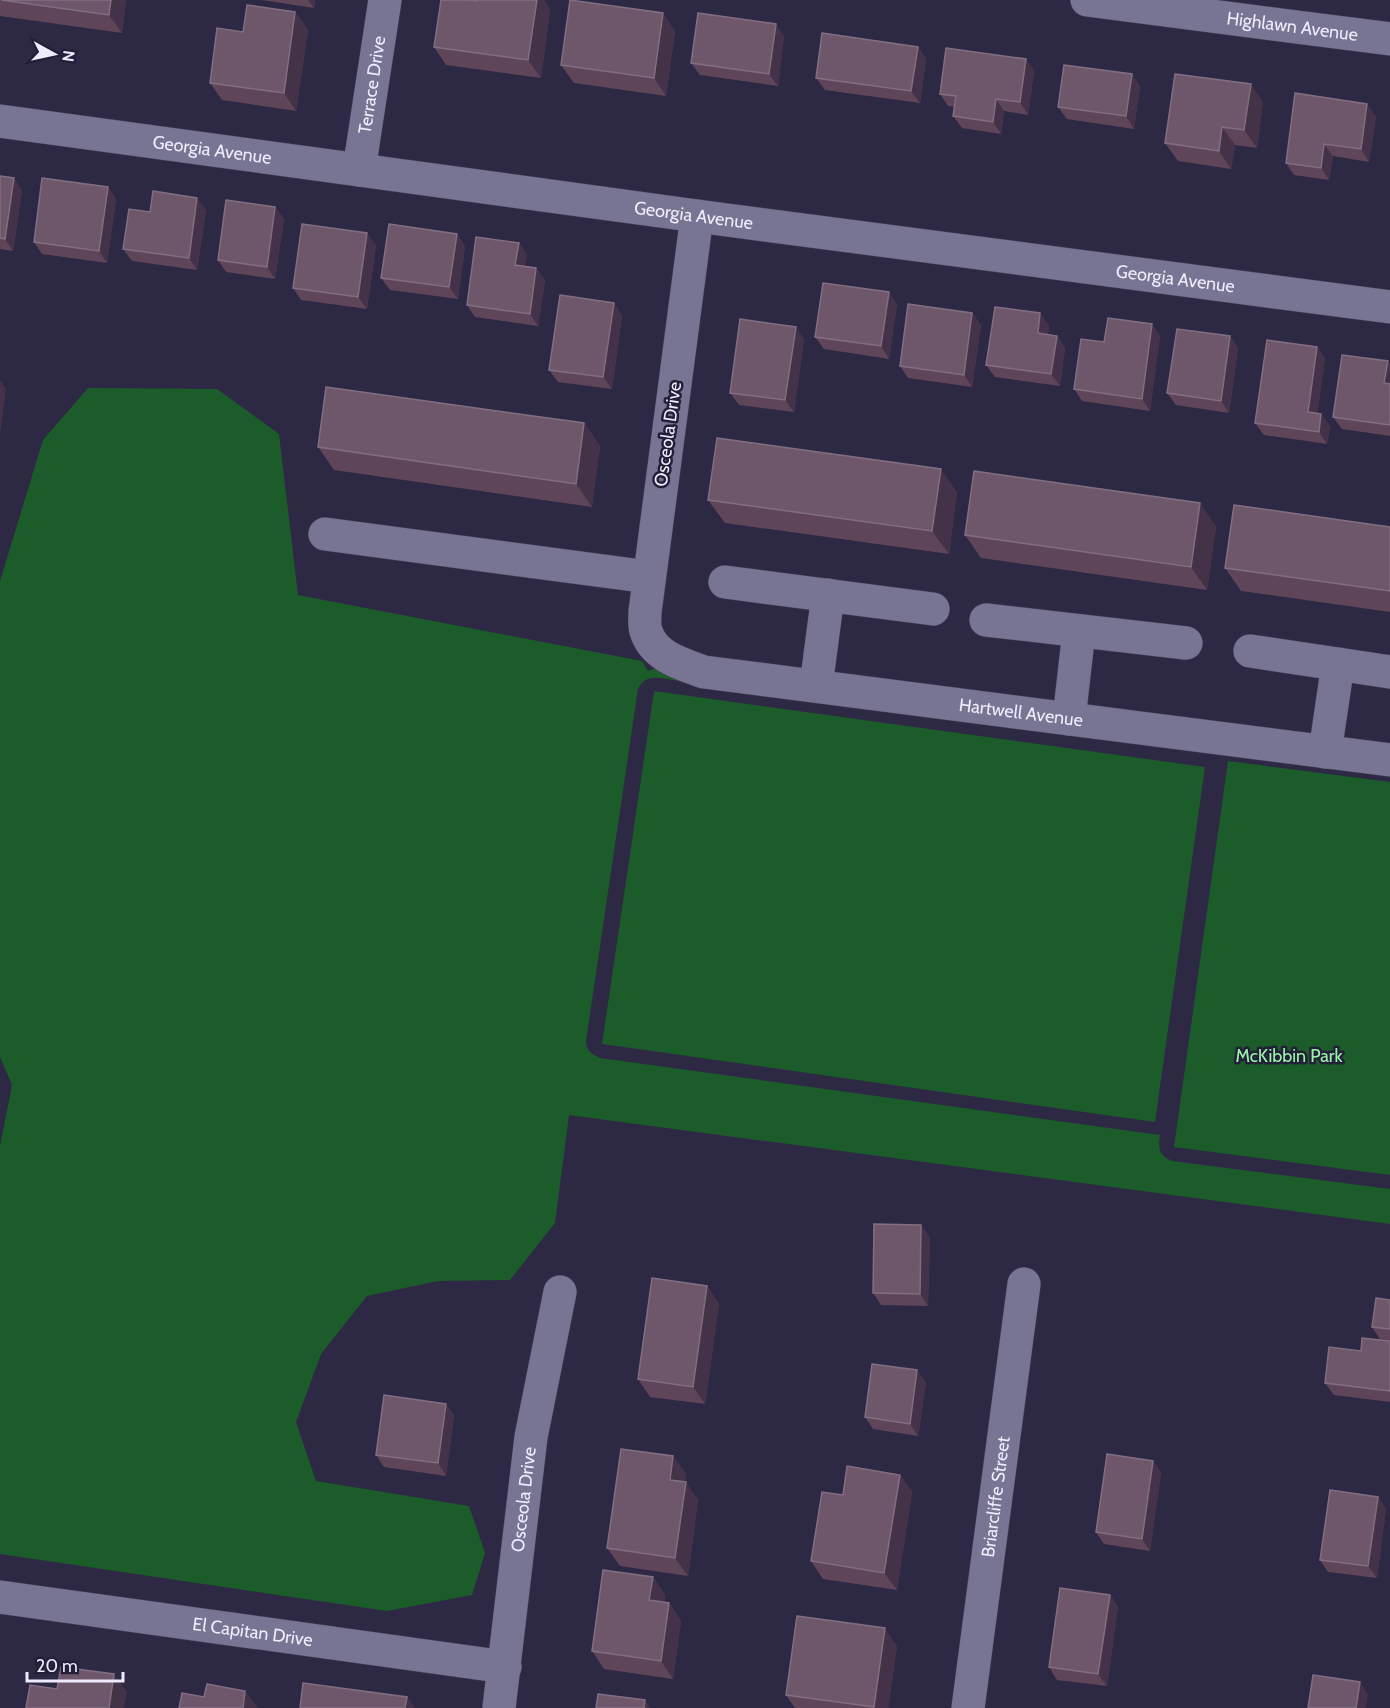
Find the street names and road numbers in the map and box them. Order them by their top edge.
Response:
street label: Highlawn Avenue [1225,7,1359,46]
street label: Terrace Drive [354,34,390,136]
street label: Georgia Avenue [151,131,273,169]
street label: Georgia Avenue [633,197,754,234]
street label: Georgia Avenue [1115,260,1236,298]
street label: Osceola Drive [650,380,686,488]
street label: Hartwell Avenue [958,694,1084,732]
street label: Briarcliffe Street [977,1435,1015,1559]
street label: Osceola Drive [507,1446,541,1553]
street label: El Capitan Drive [191,1613,314,1651]

